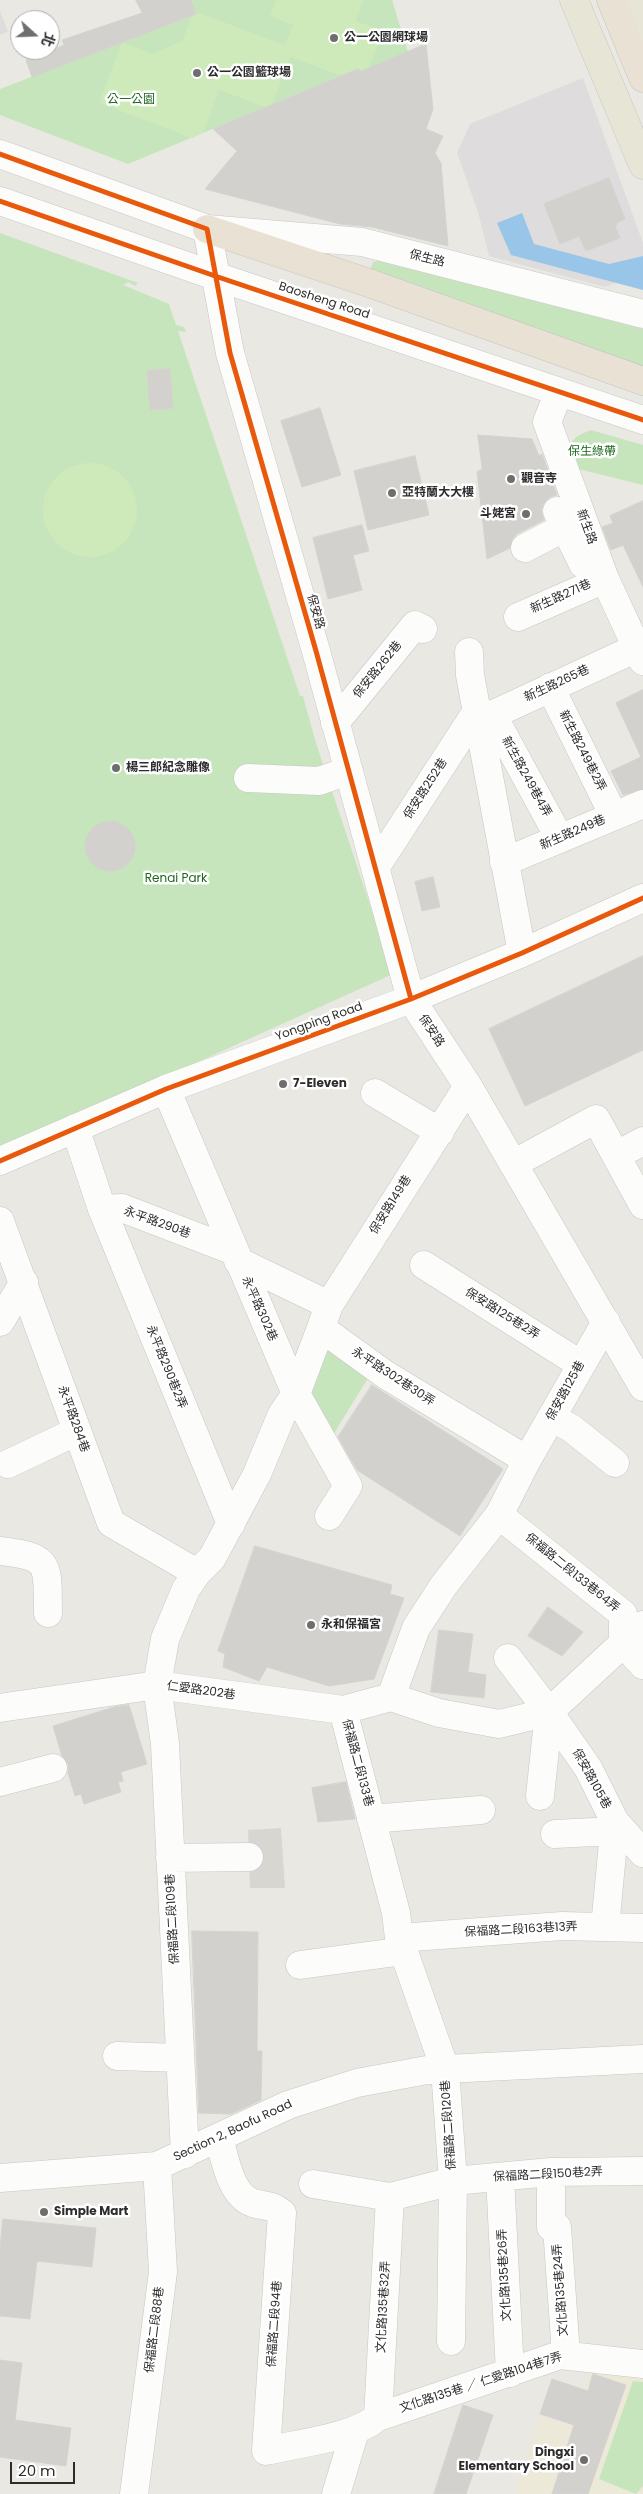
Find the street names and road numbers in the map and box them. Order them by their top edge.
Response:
street label: 保生路 [408,248,446,270]
street label: Baosheng Road [277,280,371,322]
street label: 新生路 [573,508,599,546]
street label: 新生路271巷 [528,577,594,617]
street label: 保安路 [303,593,327,631]
street label: 保安路262巷 [351,638,405,702]
street label: 新生路265巷 [522,663,592,705]
street label: 新生路249巷2弄 [555,708,609,794]
street label: 新生路249巷4弄 [498,734,554,820]
street label: 保安路252巷 [401,756,451,822]
street label: 新生路249巷 [538,813,608,853]
street label: Yongping Road [273,1000,365,1044]
street label: 保安路 [415,1012,447,1050]
street label: 保安路149巷 [367,1173,415,1237]
street label: 永平路290巷 [122,1204,192,1242]
street label: 永平路302巷 [238,1274,280,1344]
street label: 保安路125巷2弄 [462,1285,542,1343]
street label: 永平路290巷2弄 [143,1323,189,1411]
street label: 永平路302巷30弄 [349,1345,437,1409]
street label: 保安路125巷 [544,1359,588,1423]
street label: 永平路284巷 [54,1384,92,1454]
street label: 保福路二段133巷64弄 [522,1531,622,1615]
street label: 仁愛路202巷 [166,1679,236,1703]
street label: 保福路二段133巷 [338,1718,376,1808]
street label: 保安路105巷 [568,1746,614,1812]
street label: 保福路二段109巷 [163,1873,183,1965]
street label: 保福路二段163巷13弄 [464,1920,578,1940]
street label: 保福路二段120巷 [439,2079,459,2171]
street label: Section 2, Baofu Road [171,2097,295,2165]
street label: 保福路二段150巷2弄 [493,2165,603,2185]
street label: 文化路135巷26弄 [495,2228,515,2322]
street label: 文化路135巷24弄 [551,2243,571,2337]
street label: 文化路135巷32弄 [374,2260,394,2354]
street label: 保福路二段94巷 [265,2280,285,2368]
street label: 保福路二段88巷 [143,2286,167,2374]
street label: 文化路135巷 ／ 仁愛路104巷7弄 [398,2350,564,2416]

